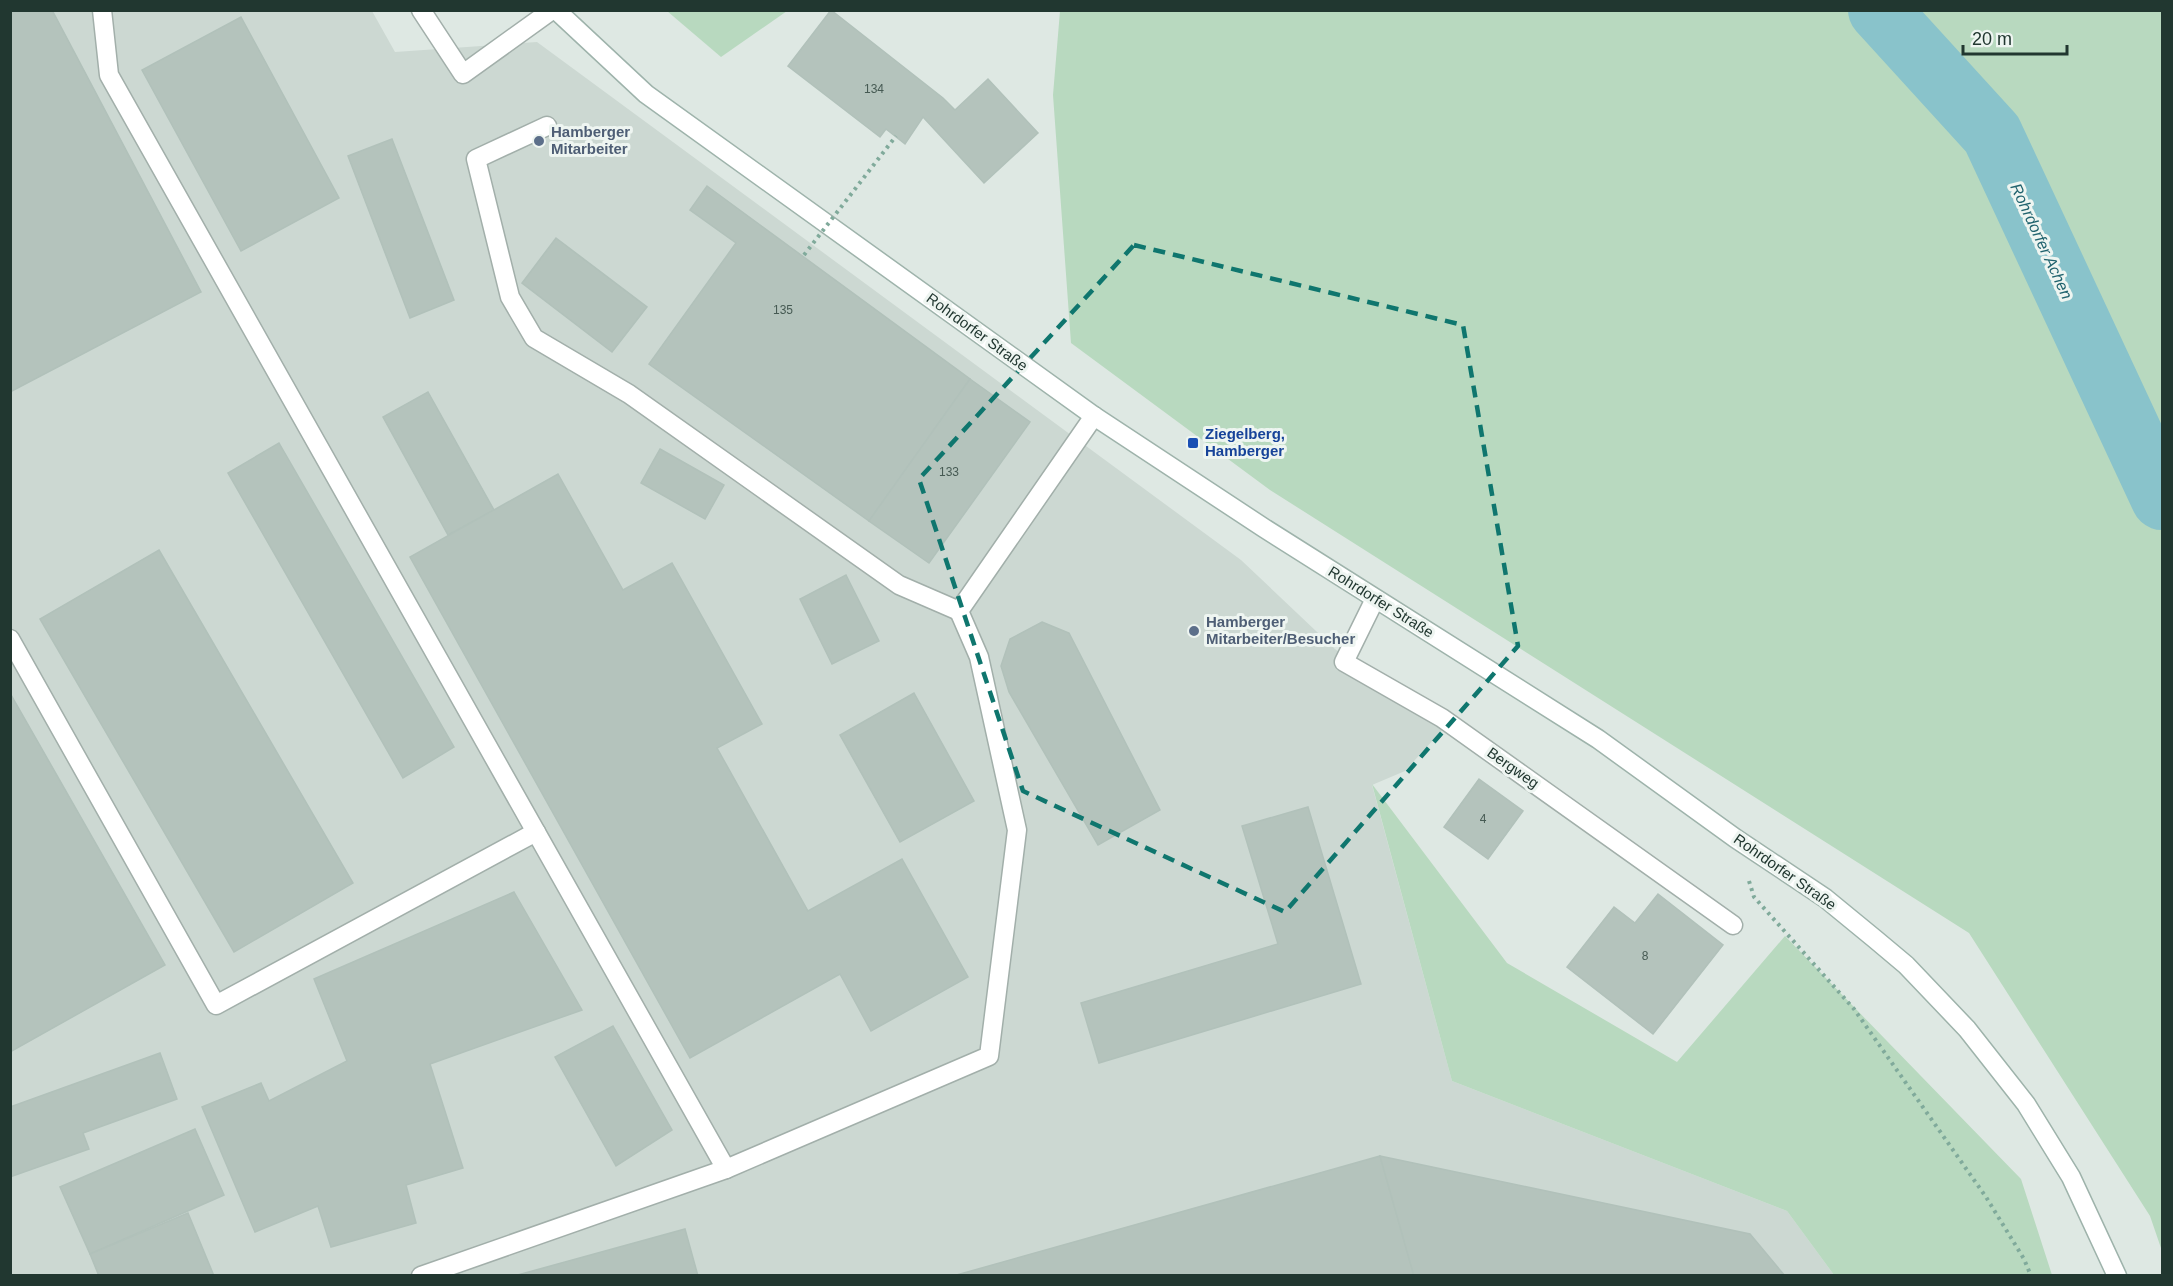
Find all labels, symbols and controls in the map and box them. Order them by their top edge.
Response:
scale bar [1963,18,2066,56]
text: 20 m [1972,29,2012,49]
house number: 134 [864,82,884,96]
place label: Hamberger Mitarbeiter [551,123,630,157]
marker: Hamberger Mitarbeiter [532,134,546,148]
water label: Rohrdorfer Achen [2007,181,2076,302]
street label: Rohrdorfer Straße [923,289,1031,374]
house number: 135 [773,303,793,317]
place label: Ziegelberg, Hamberger [1205,425,1285,459]
marker: Ziegelberg, Hamberger [1186,436,1200,450]
house number: 133 [939,465,959,479]
street label: Rohrdorfer Straße [1326,562,1437,641]
place label: Hamberger Mitarbeiter/Besucher [1206,613,1355,647]
marker: Hamberger Mitarbeiter/Besucher [1187,624,1201,638]
street label: Bergweg [1484,744,1542,792]
house number: 4 [1480,812,1487,826]
street label: Rohrdorfer Straße [1731,830,1840,913]
house number: 8 [1642,949,1649,963]

